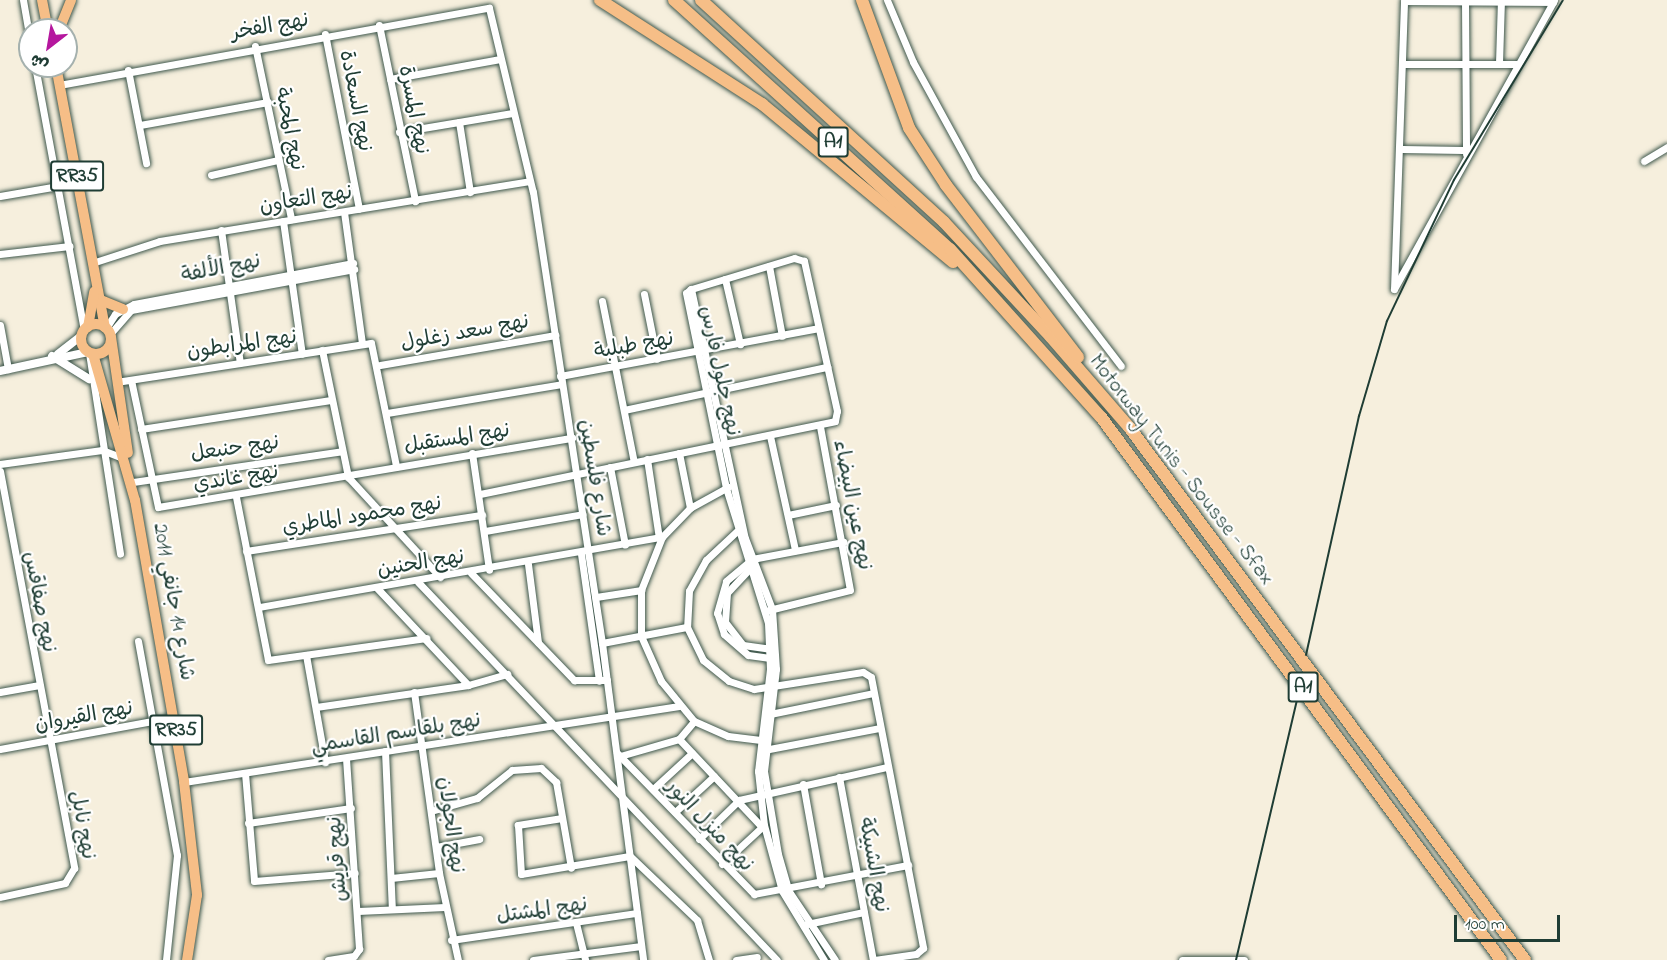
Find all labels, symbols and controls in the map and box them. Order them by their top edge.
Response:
street label: نهج الفخر [229,8,311,46]
north arrow [18,18,78,78]
text: ش [26,47,53,77]
street label: نهج السعادة [333,48,377,154]
street label: نهج المسرة [392,64,434,156]
street label: نهج المحبة [269,85,309,173]
road number: A1 [816,125,850,159]
road number: RR35 [50,159,104,193]
street label: نهج التعاون [258,180,354,220]
street label: نهج الألفة [179,249,263,289]
street label: نهج جلول فارس [693,304,745,438]
street label: نهج سعد زغلول [399,309,531,357]
street label: نهج المرابطون [185,325,299,365]
street label: نهج طبلبة [592,327,676,365]
street label: Motorway Tunis - Sousse - Sfax [1083,350,1279,590]
street label: نهج المستقبل [402,418,512,460]
street label: شارع فلسطين [572,418,616,538]
street label: نهج حنبعل [189,430,281,468]
street label: نهج عين البيضاء [827,438,877,572]
street label: نهج غاندي [191,460,281,498]
street label: نهج محمود الماطري [281,491,443,541]
street label: شارع 14 جانفي 2011 [147,521,199,683]
street label: نهج الحنين [376,545,466,583]
street label: نهج صفاقس [17,549,61,655]
road number: A1 [1286,670,1320,704]
street label: نهج القيروان [33,696,135,738]
street label: نهج بلقاسم القاسمي [309,708,483,760]
road number: RR35 [149,713,203,747]
street label: نهج منزل النور [660,774,758,878]
street label: نهج الجولان [431,775,469,875]
street label: نهج نابل [64,789,100,861]
street label: نهج قريش [322,815,354,903]
street label: نهج الشبيكة [852,815,894,915]
street label: نهج المشتل [495,892,589,930]
scale bar [1457,903,1564,941]
text: 100 m [1465,912,1505,938]

